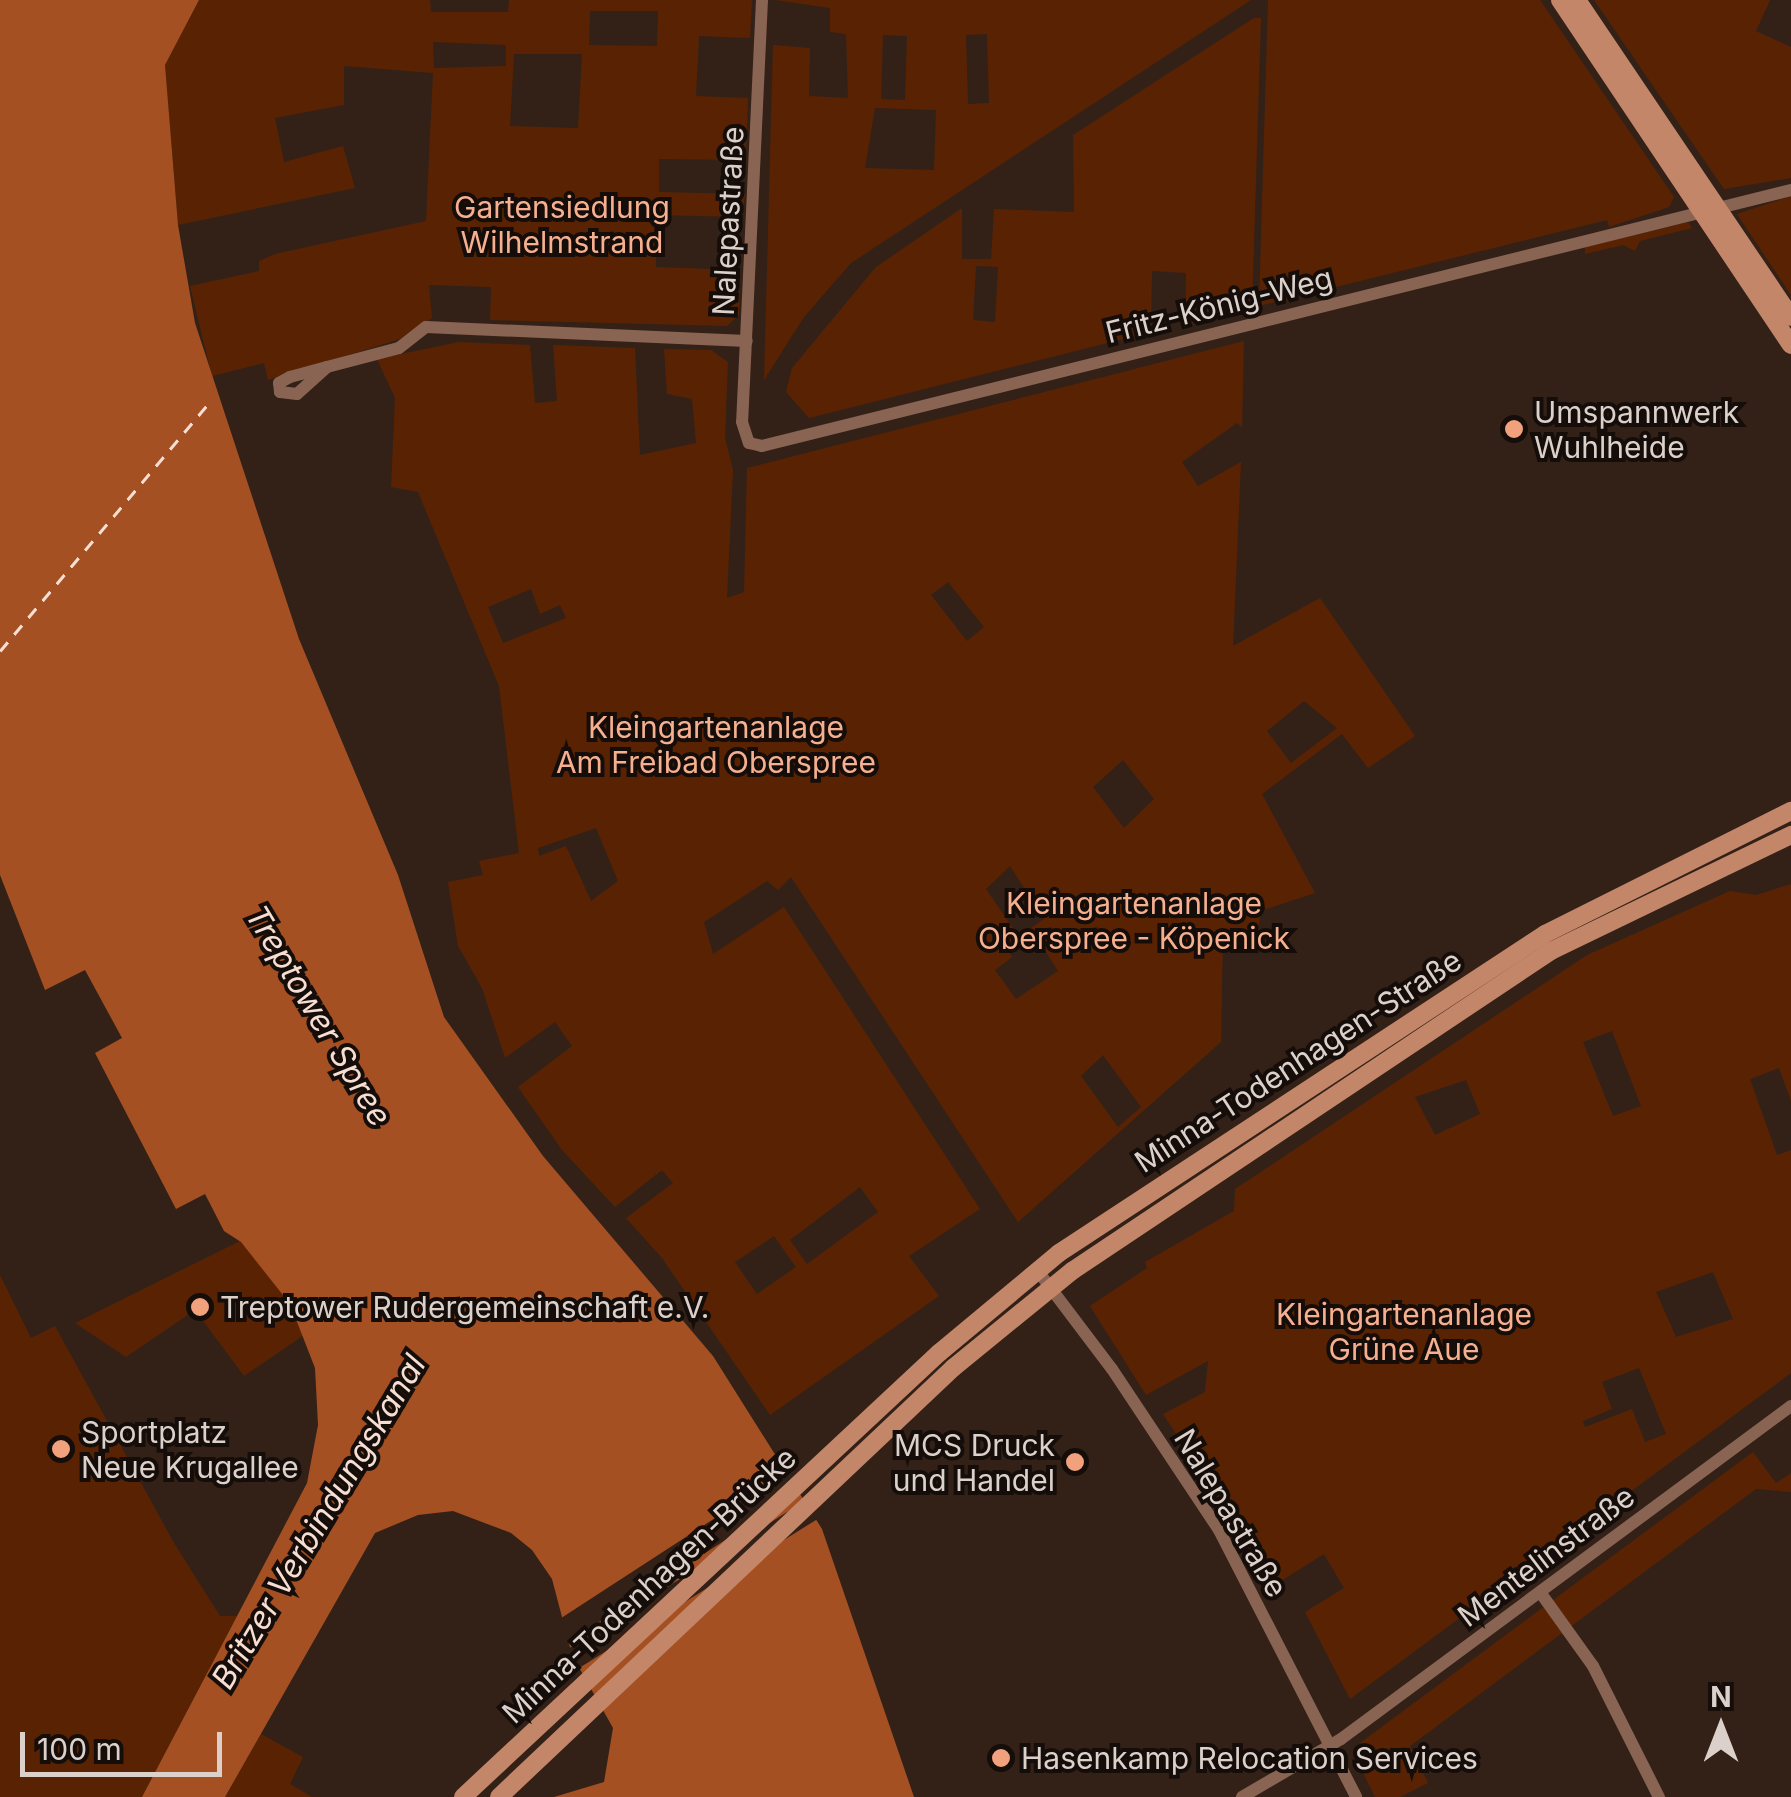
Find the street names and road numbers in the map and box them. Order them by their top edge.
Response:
street label: Nalepastraße [705,125,751,317]
street label: Fritz-König-Weg [1102,259,1336,351]
street label: Minna-Todenhagen-Straße [1128,942,1468,1180]
street label: Nalepastraße [1167,1423,1295,1603]
street label: Minna-Todenhagen-Brücke [495,1440,803,1730]
street label: Mentelinstraße [1451,1478,1641,1634]

